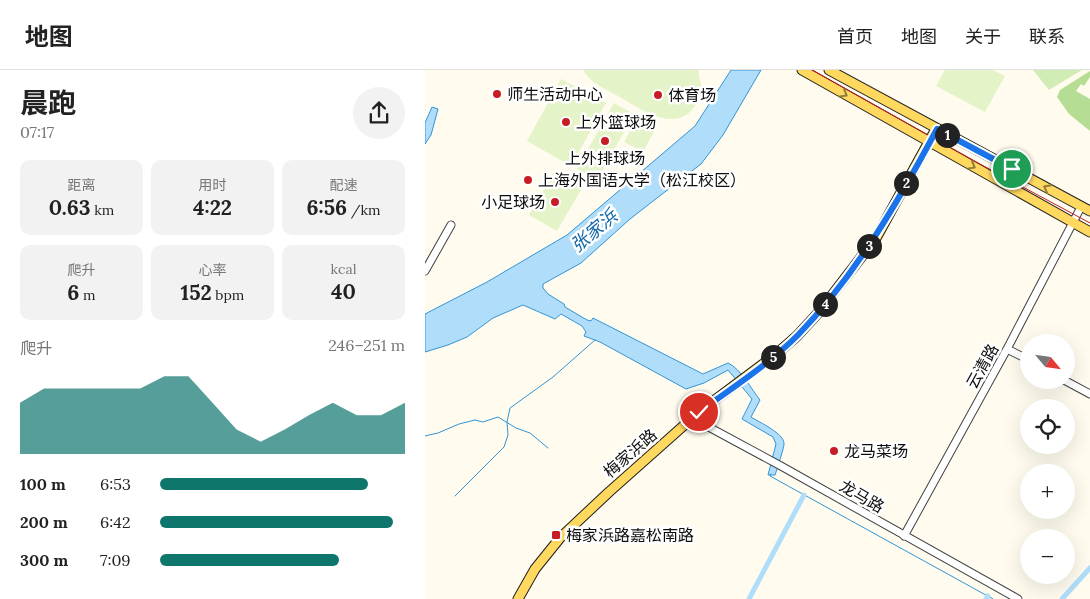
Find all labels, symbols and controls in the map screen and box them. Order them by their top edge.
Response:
text: 地图 [25,21,73,52]
text: 首页 [837,25,873,48]
text: 地图 [901,25,937,48]
text: 关于 [965,25,1001,48]
text: 联系 [1029,25,1065,48]
place label: 师生活动中心 [507,84,603,104]
text: 晨跑 [20,85,76,121]
place label: 体育场 [668,85,716,105]
button: share [353,87,405,139]
marker: 师生活动中心 [491,88,503,100]
one-way arrow [839,88,848,98]
marker: 体育场 [652,89,664,101]
place label: 上外篮球场 [576,112,656,132]
marker: 上外篮球场 [560,116,572,128]
text: 07:17 [20,122,54,142]
pin: 1 [935,122,959,148]
text: 1 [945,126,950,144]
marker: 上外排球场 [599,135,611,147]
place label: 上外排球场 [565,148,645,168]
pin [991,148,1033,190]
icon: arrive [998,155,1026,183]
one-way arrow [967,160,976,170]
place label: 上海外国语大学（松江校区） [538,170,746,190]
pin: 2 [893,170,919,196]
marker: 上海外国语大学（松江校区） [522,174,534,186]
text: 2 [903,174,910,192]
text: 距离 [68,176,96,194]
text: 用时 [199,176,227,194]
text: 配速 [330,176,358,194]
one-way arrow [1043,184,1052,194]
place label: 小足球场 [481,192,545,212]
text: 0.63 [49,194,91,221]
text: 4:22 [193,194,232,221]
text: 6:56 [306,194,347,221]
marker: 小足球场 [549,196,561,208]
text: km [91,201,114,219]
text: /km [347,201,381,219]
water label: 张家浜 [566,203,623,257]
pin: 3 [857,234,881,258]
text: 3 [866,237,873,255]
text: kcal [331,260,356,278]
text: 爬升 [68,261,96,279]
text: 心率 [199,261,227,279]
text: 40 [331,278,356,305]
text: 6 [67,279,79,306]
text: 152 [181,279,212,306]
text: m [79,286,96,304]
text: bpm [212,286,244,304]
pin: 4 [813,292,837,316]
text: 4 [822,295,829,313]
north arrow [1020,334,1075,389]
map controls [1020,334,1075,584]
text: 246–251 m [328,335,405,355]
text: 爬升 [20,338,52,358]
street label: 云清路 [962,340,1002,392]
pin: 5 [761,344,785,370]
text: 5 [770,348,777,366]
pin [678,391,720,433]
icon: check [685,398,713,426]
button: locate [1020,399,1075,454]
street label: 梅家浜路 [599,424,661,482]
place label: 龙马菜场 [844,441,908,461]
marker: 龙马菜场 [828,445,840,457]
button: + [1020,464,1075,519]
text: 100 m [20,474,66,494]
text: 6:53 [100,474,131,494]
street label: 龙马路 [836,475,888,517]
text: 200 m [20,512,68,532]
text: 6:42 [100,512,131,532]
place label: 梅家浜路嘉松南路 [566,525,694,545]
marker: 梅家浜路嘉松南路 [550,529,562,541]
button: − [1020,529,1075,584]
text: 300 m [20,550,68,570]
text: 7:09 [100,550,131,570]

